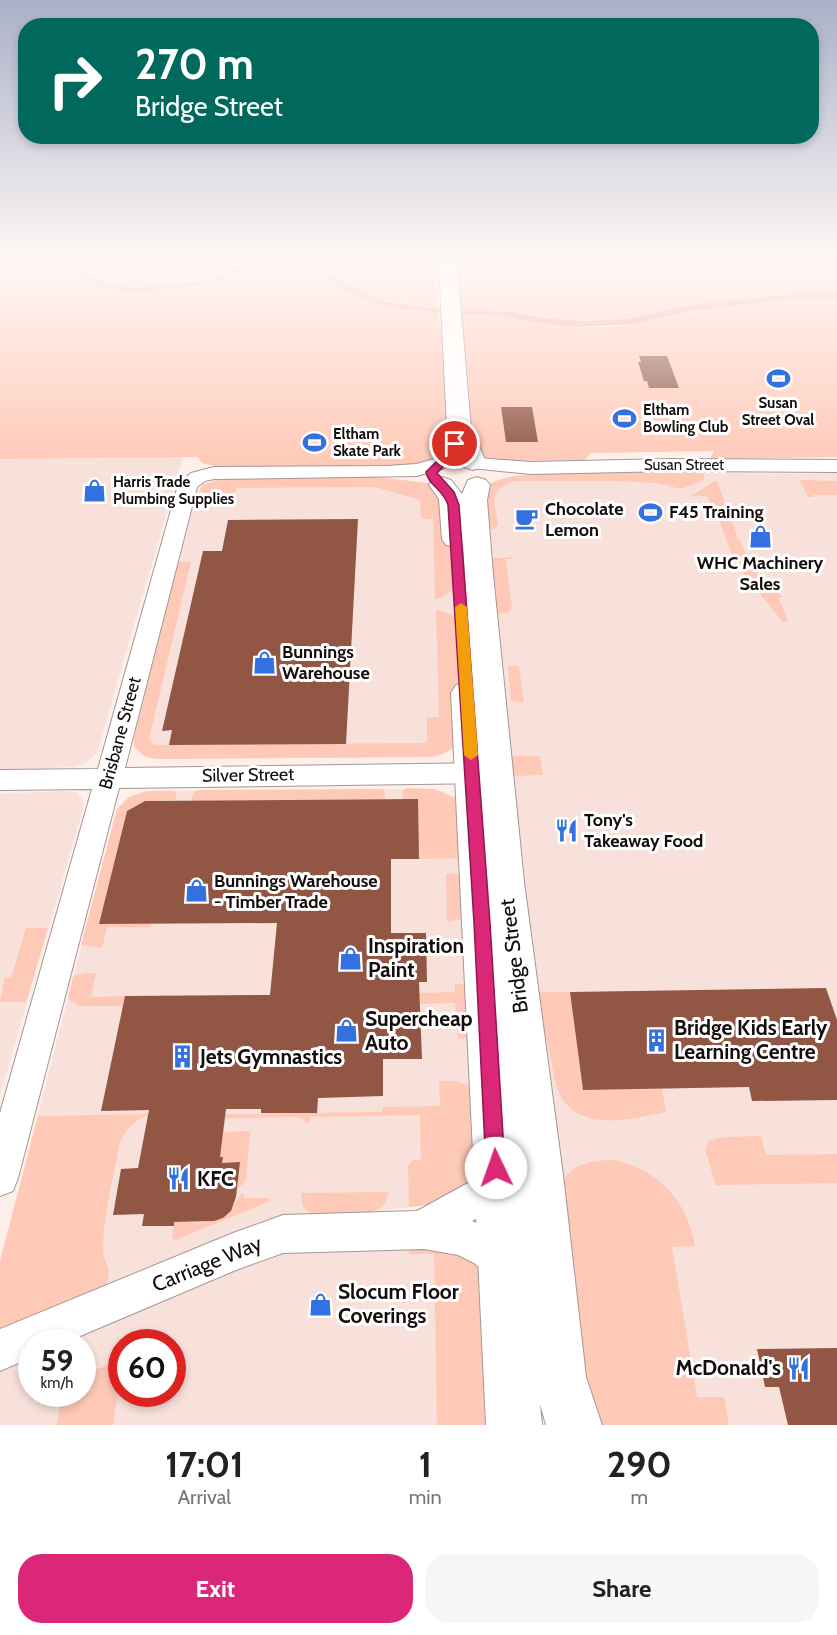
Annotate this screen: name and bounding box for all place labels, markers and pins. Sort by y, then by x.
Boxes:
sports icon: Susan Street Oval [765,366,791,392]
place label: Susan Street Oval [742,394,814,429]
place label: Eltham Bowling Club [643,401,729,436]
sports icon: Eltham Bowling Club [612,406,638,432]
pin [429,418,480,469]
place label: Eltham Skate Park [333,425,402,460]
sports icon: Eltham Skate Park [302,430,328,456]
place label: Harris Trade Plumbing Supplies [113,473,234,508]
shop icon: Harris Trade Plumbing Supplies [82,478,108,504]
place label: Chocolate Lemon [545,498,624,541]
sports icon: F45 Training [638,499,664,525]
place label: F45 Training [669,501,764,523]
cafe icon: Chocolate Lemon [514,506,540,532]
shop icon: WHC Machinery Sales [747,524,773,550]
place label: WHC Machinery Sales [697,552,824,595]
place label: Bunnings Warehouse [282,641,370,684]
shop icon: Bunnings Warehouse [251,649,277,675]
place label: Tony's Takeaway Food [584,809,703,852]
restaurant icon: Tony's Takeaway Food [553,817,579,843]
place label: Bunnings Warehouse - Timber Trade [214,870,378,913]
shop icon: Bunnings Warehouse - Timber Trade [183,878,209,904]
place label: Inspiration Paint [368,933,464,982]
shop icon: Inspiration Paint [337,945,363,971]
place label: Supercheap Auto [365,1006,473,1055]
place label: Bridge Kids Early Learning Centre [674,1015,828,1064]
shop icon: Supercheap Auto [334,1018,360,1044]
building icon: Bridge Kids Early Learning Centre [643,1027,669,1053]
building icon: Jets Gymnastics [169,1044,195,1070]
place label: Jets Gymnastics [199,1044,342,1069]
restaurant icon: KFC [166,1166,192,1192]
place label: KFC [197,1166,234,1191]
place label: Slocum Floor Coverings [338,1279,459,1328]
shop icon: Slocum Floor Coverings [307,1291,333,1317]
place label: McDonald's [675,1355,781,1380]
restaurant icon: McDonald's [786,1355,812,1381]

